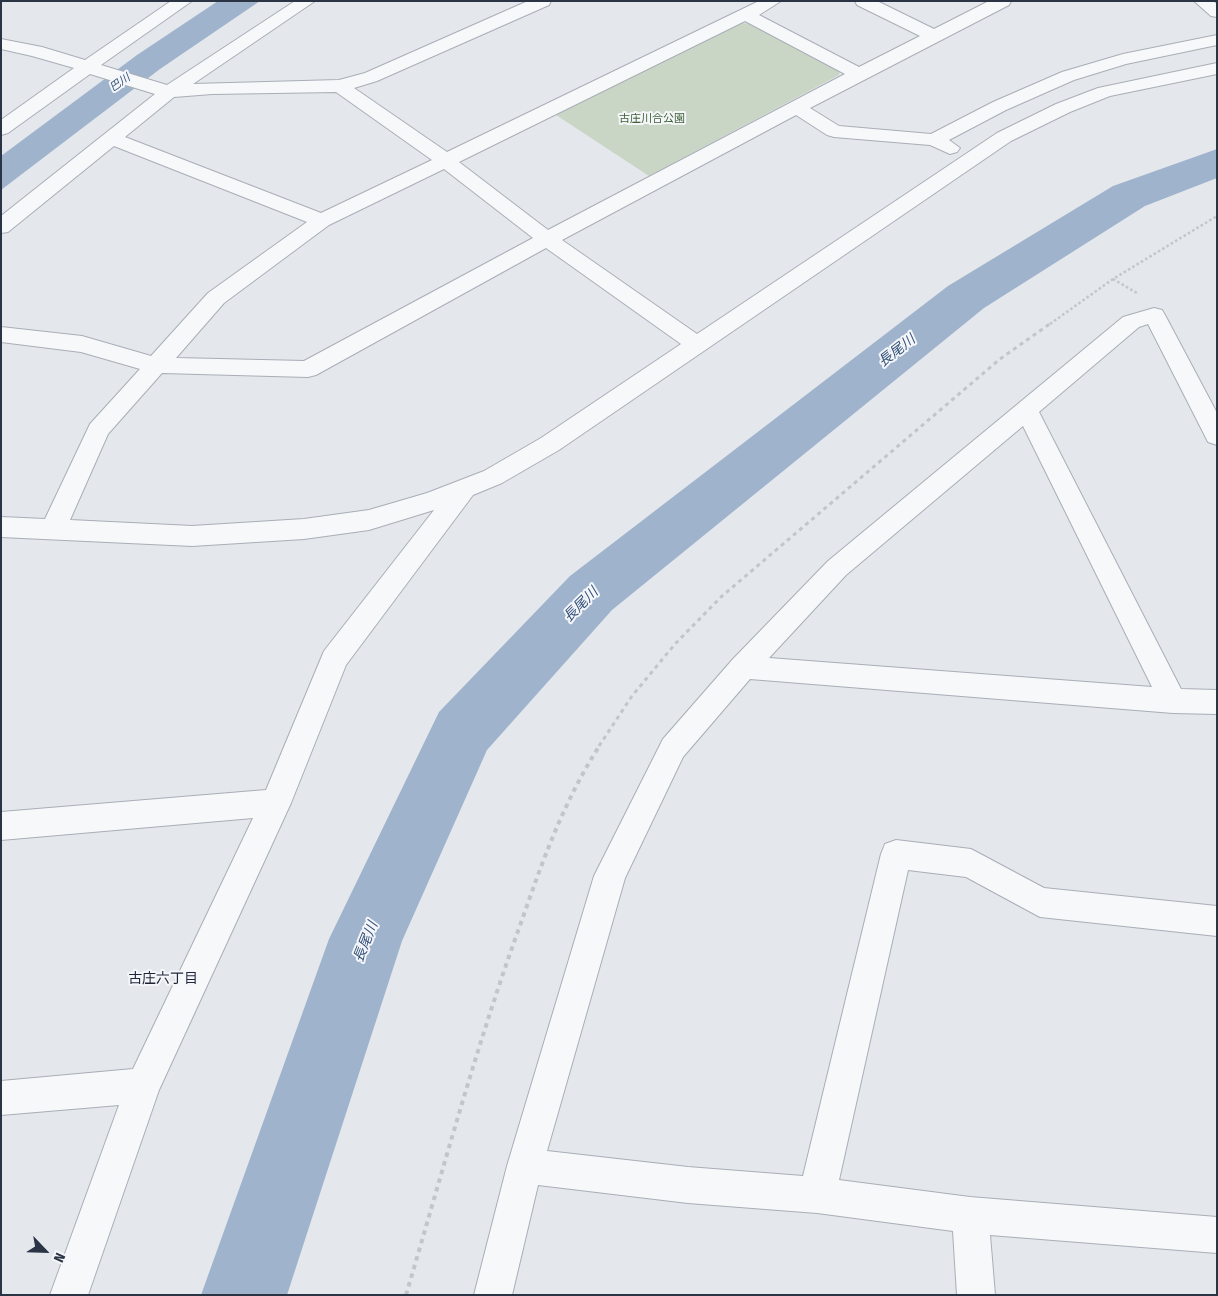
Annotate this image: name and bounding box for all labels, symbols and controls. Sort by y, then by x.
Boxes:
water label: 巴川 [107,71,133,95]
park label: 古庄川合公園 [619,112,685,126]
water label: 長尾川 [875,331,919,371]
water label: 長尾川 [560,584,602,626]
water label: 長尾川 [350,919,382,965]
district label: 古庄六丁目 [128,971,198,987]
north arrow [20,1226,70,1276]
text: N [50,1250,69,1265]

